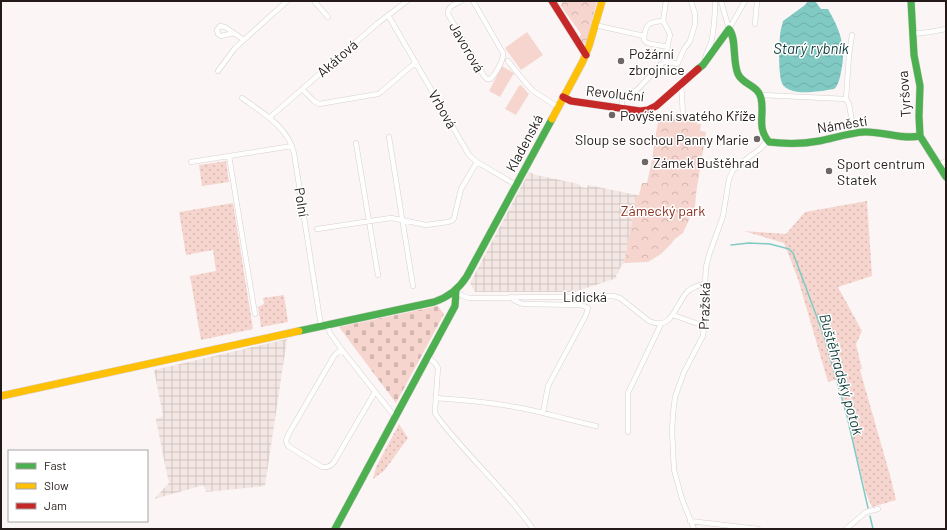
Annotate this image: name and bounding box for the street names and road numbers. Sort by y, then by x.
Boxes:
street label: Javorová [446,19,488,75]
street label: Akátová [313,36,361,80]
street label: Tyršova [894,70,914,118]
street label: Revoluční [585,81,645,105]
street label: Vrbová [425,87,461,131]
street label: Kladenská [502,111,546,175]
street label: Náměstí [816,112,868,136]
street label: Polní [291,186,313,218]
street label: Pražská [695,282,713,330]
street label: Lidická [563,288,607,305]

